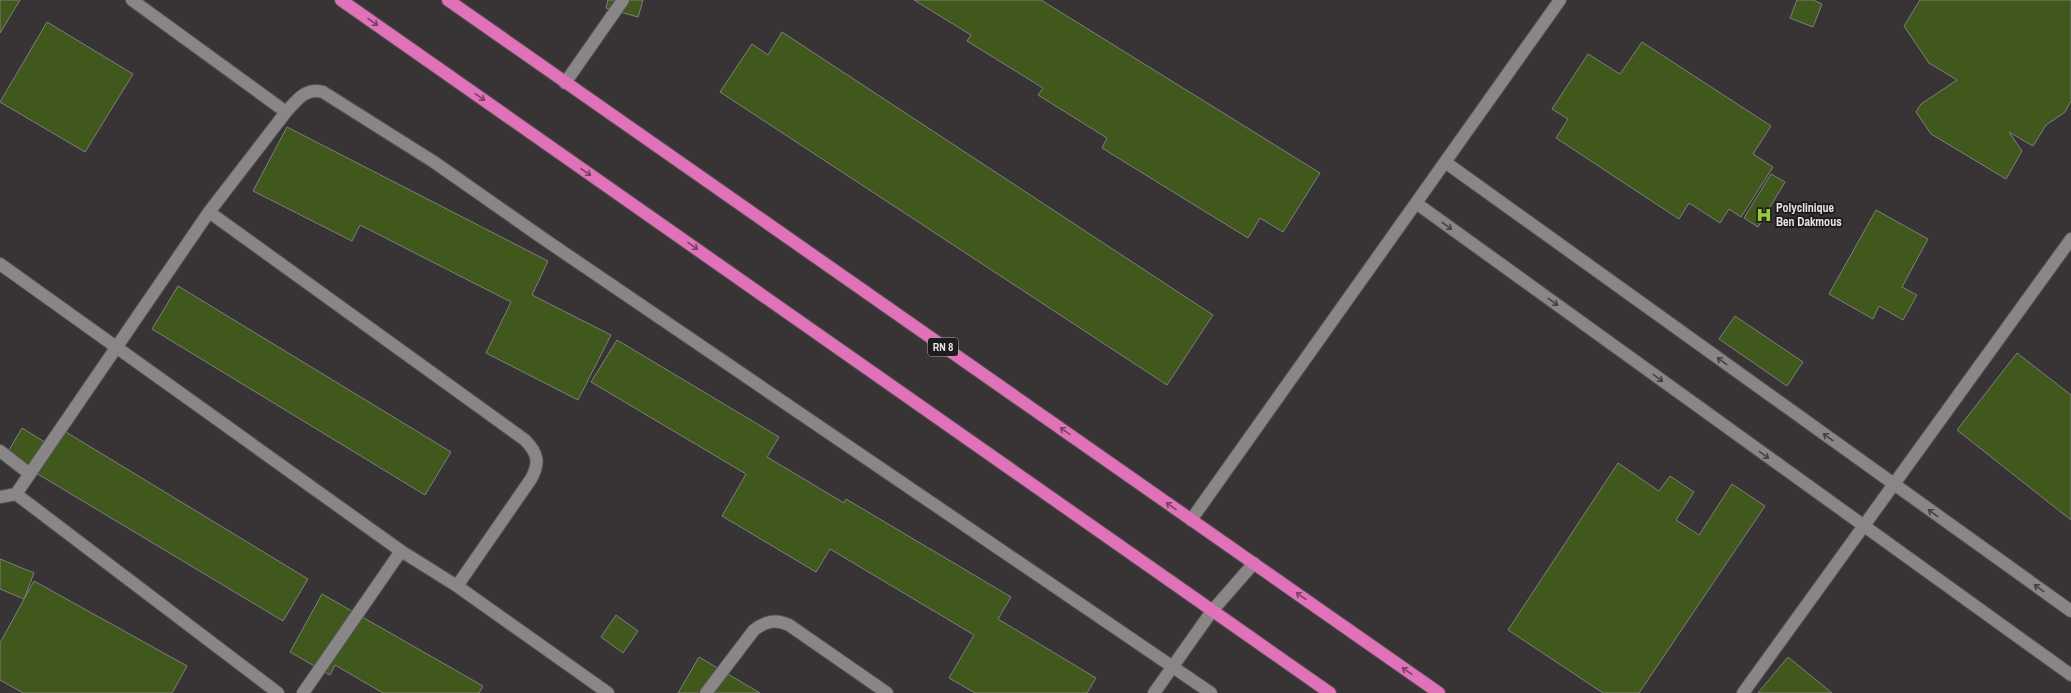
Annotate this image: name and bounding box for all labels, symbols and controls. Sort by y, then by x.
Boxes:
one-way arrow [367,18,378,26]
one-way arrow [474,93,485,101]
one-way arrow [580,168,591,176]
place label: Polyclinique Ben Dakmous [1776,200,1842,230]
hospital icon: Polyclinique Ben Dakmous [1755,206,1773,224]
one-way arrow [1442,222,1453,230]
one-way arrow [687,242,698,250]
one-way arrow [1547,298,1558,306]
road number: RN 8 [928,338,958,356]
one-way arrow [1717,357,1728,365]
one-way arrow [1653,374,1664,383]
one-way arrow [1059,427,1070,435]
one-way arrow [1823,433,1834,441]
one-way arrow [1758,450,1769,459]
one-way arrow [1166,502,1177,510]
one-way arrow [1928,509,1939,517]
one-way arrow [2034,584,2045,592]
one-way arrow [1296,592,1307,600]
one-way arrow [1402,667,1413,675]

